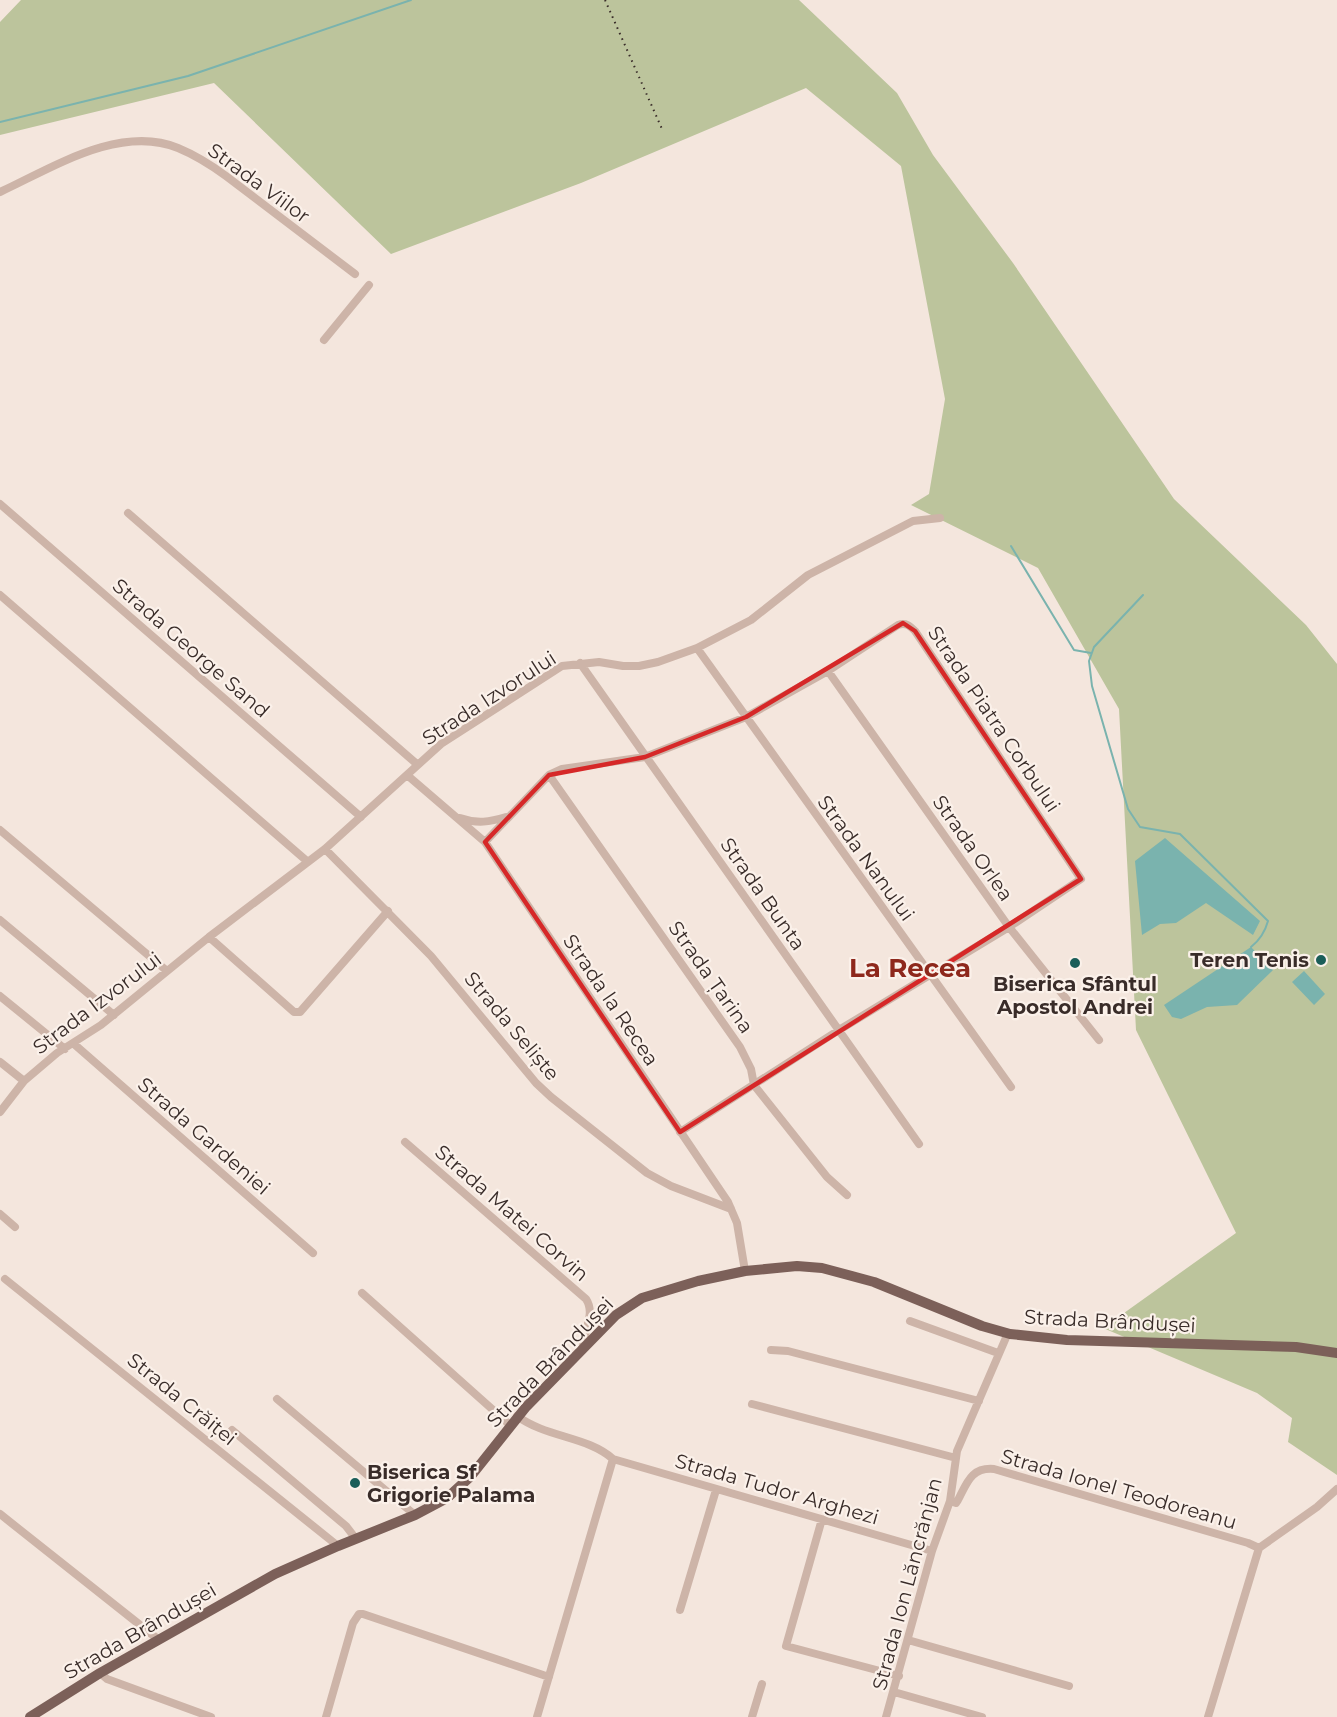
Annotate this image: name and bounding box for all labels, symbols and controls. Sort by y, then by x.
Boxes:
street label: Strada Viilor [203,138,315,228]
street label: Strada George Sand [108,573,274,723]
street label: Strada Piatra Corbului [923,621,1065,817]
street label: Strada Izvorului [418,646,560,750]
street label: Strada Orlea [928,790,1018,906]
street label: Strada Nanului [812,791,920,925]
street label: Strada Bunta [715,833,811,955]
street label: Strada Țarina [663,916,758,1038]
street label: Strada la Recea [558,930,664,1070]
street label: Strada Izvorului [28,947,166,1059]
place label: Teren Tenis [1190,948,1309,972]
district label: La Recea [849,952,971,984]
marker: Teren Tenis [1314,953,1328,967]
marker: Biserica Sfântul Apostol Andrei [1068,956,1082,970]
street label: Strada Seliște [459,967,565,1086]
place label: Biserica Sfântul Apostol Andrei [993,972,1157,1019]
street label: Strada Gardeniei [133,1072,275,1200]
street label: Strada Matei Corvin [430,1140,594,1286]
street label: Strada Brândușei [482,1292,619,1433]
street label: Strada Brândușei [1024,1305,1196,1338]
street label: Strada Crăiței [122,1348,241,1451]
street label: Strada Ionel Teodoreanu [998,1444,1240,1534]
street label: Strada Tudor Arghezi [672,1448,882,1530]
place label: Biserica Sf Grigorie Palama [367,1460,535,1507]
street label: Strada Ion Lăncrănjan [867,1475,947,1693]
marker: Biserica Sf Grigorie Palama [348,1476,362,1490]
street label: Strada Brândușei [60,1578,221,1685]

